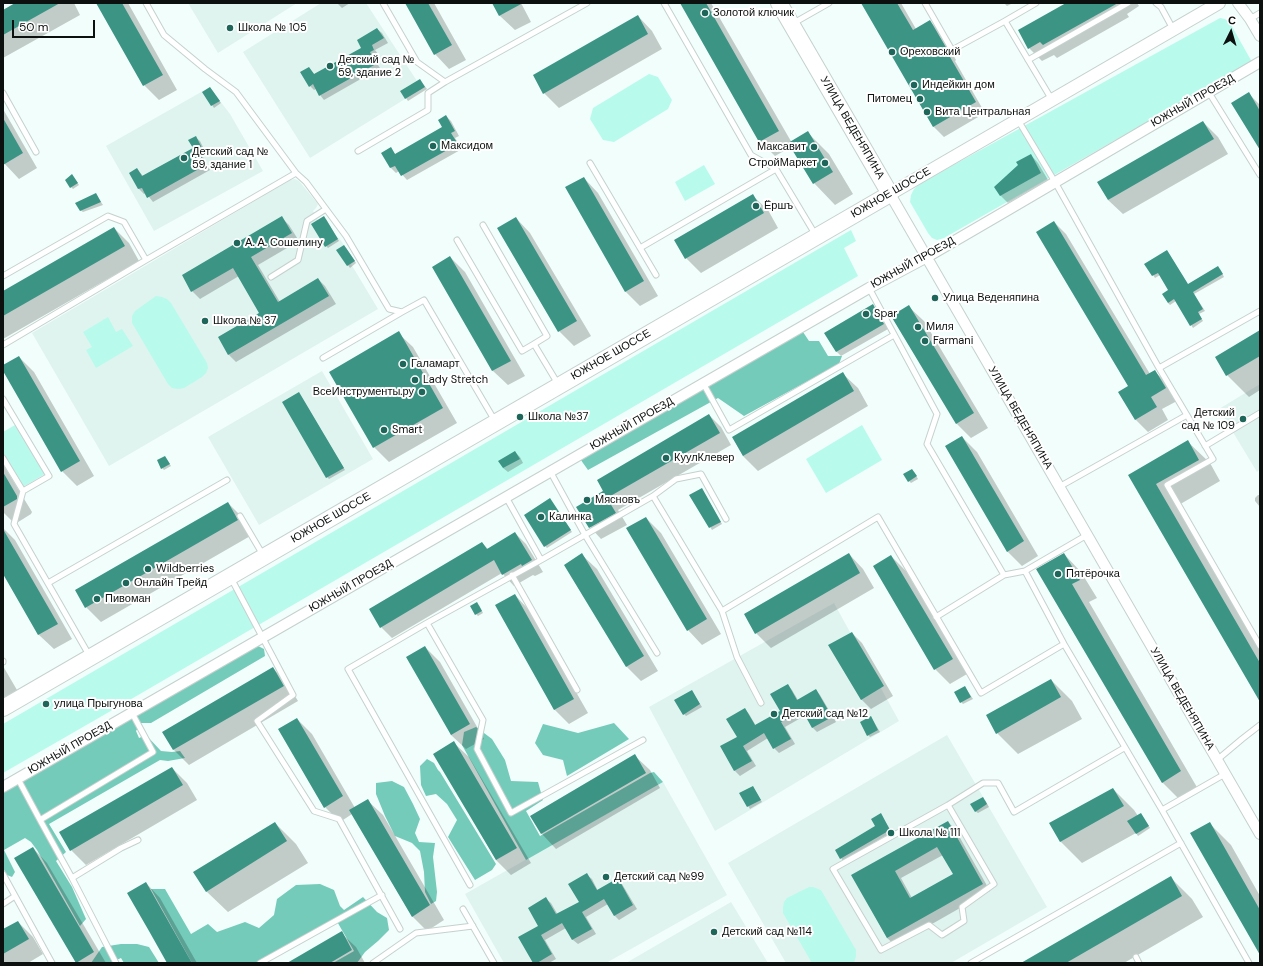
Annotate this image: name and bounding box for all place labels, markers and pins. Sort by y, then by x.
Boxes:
place label: Золотой ключик [713,6,794,20]
marker: Золотой ключик [700,8,710,18]
place label: Школа № 105 [238,21,307,35]
marker: Школа № 105 [225,23,235,33]
place label: Ореховский [900,45,960,59]
marker: Ореховский [887,47,897,57]
place label: Детский сад № 59, здание 2 [338,53,414,79]
marker: Детский сад № 59, здание 2 [325,61,335,71]
place label: Индейкин дом [922,78,995,92]
marker: Индейкин дом [909,80,919,90]
place label: Питомец [867,92,912,106]
marker: Питомец [915,94,925,104]
place label: Вита Центральная [935,105,1030,119]
marker: Вита Центральная [922,107,932,117]
place label: Максидом [441,139,493,153]
place label: Максавит [757,140,806,154]
marker: Максидом [428,141,438,151]
marker: Максавит [809,142,819,152]
place label: Детский сад № 59, здание 1 [192,145,268,171]
marker: Детский сад № 59, здание 1 [179,153,189,163]
place label: СтройМаркет [748,156,817,170]
marker: СтройМаркет [820,158,830,168]
place label: Ёршъ [764,199,793,213]
marker: Ёршъ [751,201,761,211]
place label: А. А. Сошелину [245,236,323,250]
marker: А. А. Сошелину [232,238,242,248]
place label: Улица Веденяпина [943,291,1039,305]
marker: Улица Веденяпина [930,293,940,303]
place label: Spar [874,307,897,321]
marker: Spar [861,309,871,319]
place label: Школа № 37 [213,314,276,328]
marker: Школа № 37 [200,316,210,326]
place label: Миля [926,320,954,334]
marker: Миля [913,322,923,332]
place label: Farmani [933,334,973,348]
marker: Farmani [920,336,930,346]
place label: Галамарт [411,357,460,371]
marker: Галамарт [398,359,408,369]
place label: Lady Stretch [423,373,488,387]
marker: Lady Stretch [410,375,420,385]
place label: ВсеИнструменты.ру [313,385,414,399]
marker: ВсеИнструменты.ру [417,387,427,397]
place label: Детский сад № 109 [1181,406,1235,432]
place label: Школа №37 [528,410,588,424]
marker: Школа №37 [515,412,525,422]
marker: Детский сад № 109 [1238,414,1248,424]
place label: Smart [392,423,423,437]
marker: Smart [379,425,389,435]
place label: КуулКлевер [674,451,734,465]
marker: КуулКлевер [661,453,671,463]
place label: Мясновъ [595,493,640,507]
marker: Мясновъ [582,495,592,505]
place label: Калинка [549,510,591,524]
marker: Калинка [536,512,546,522]
place label: Wildberries [156,562,214,576]
marker: Wildberries [143,564,153,574]
place label: Пятёрочка [1066,567,1120,581]
marker: Пятёрочка [1053,569,1063,579]
place label: Онлайн Трейд [134,576,207,590]
marker: Онлайн Трейд [121,578,131,588]
place label: Пивоман [105,592,151,606]
marker: Пивоман [92,594,102,604]
place label: улица Прыгунова [54,697,143,711]
marker: улица Прыгунова [41,699,51,709]
place label: Детский сад №12 [782,707,868,721]
marker: Детский сад №12 [769,709,779,719]
place label: Школа № 111 [899,826,960,840]
marker: Школа № 111 [886,828,896,838]
place label: Детский сад №99 [614,870,704,884]
marker: Детский сад №99 [601,872,611,882]
place label: Детский сад №114 [722,925,812,939]
marker: Детский сад №114 [709,927,719,937]

